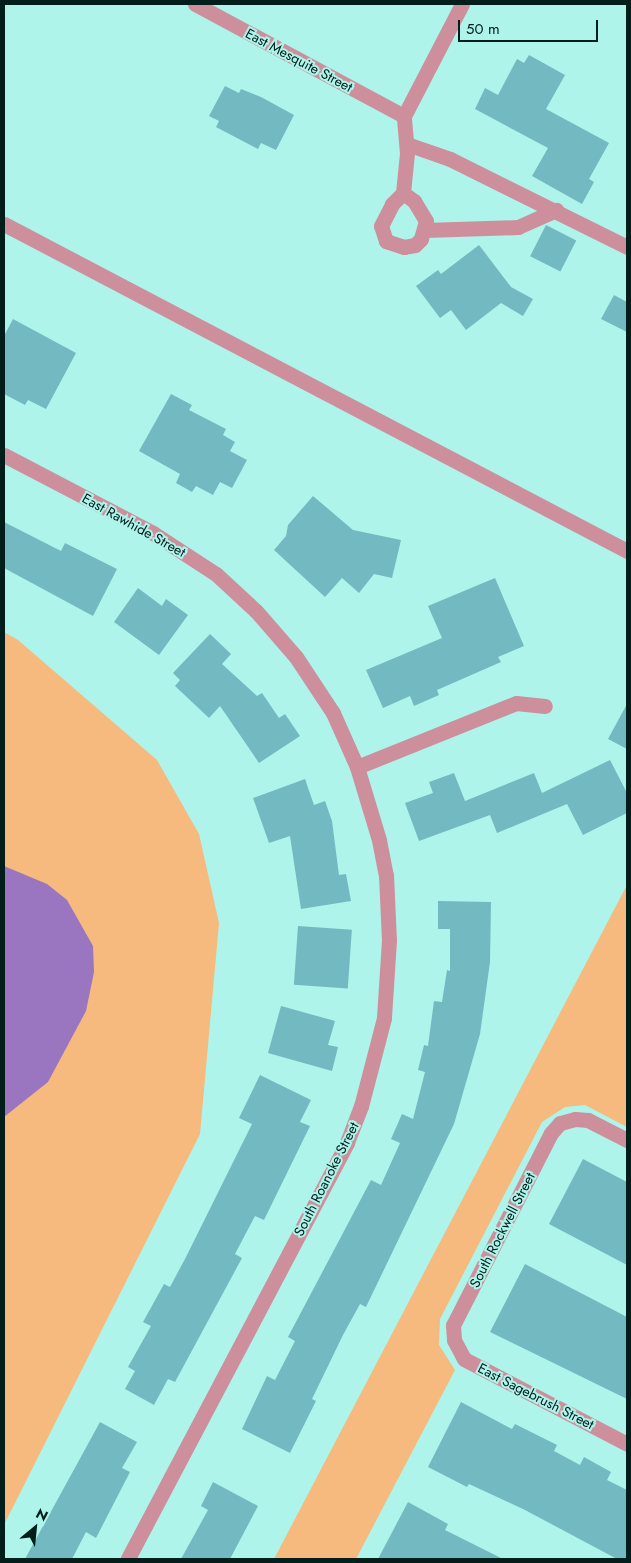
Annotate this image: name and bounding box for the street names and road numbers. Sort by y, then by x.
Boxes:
street label: East Mesquite Street [243,25,355,95]
street label: East Rawhide Street [79,490,189,560]
street label: South Roanoke Street [290,1119,362,1239]
street label: South Rockwell Street [466,1170,538,1290]
street label: East Sagebrush Street [475,1359,597,1433]

